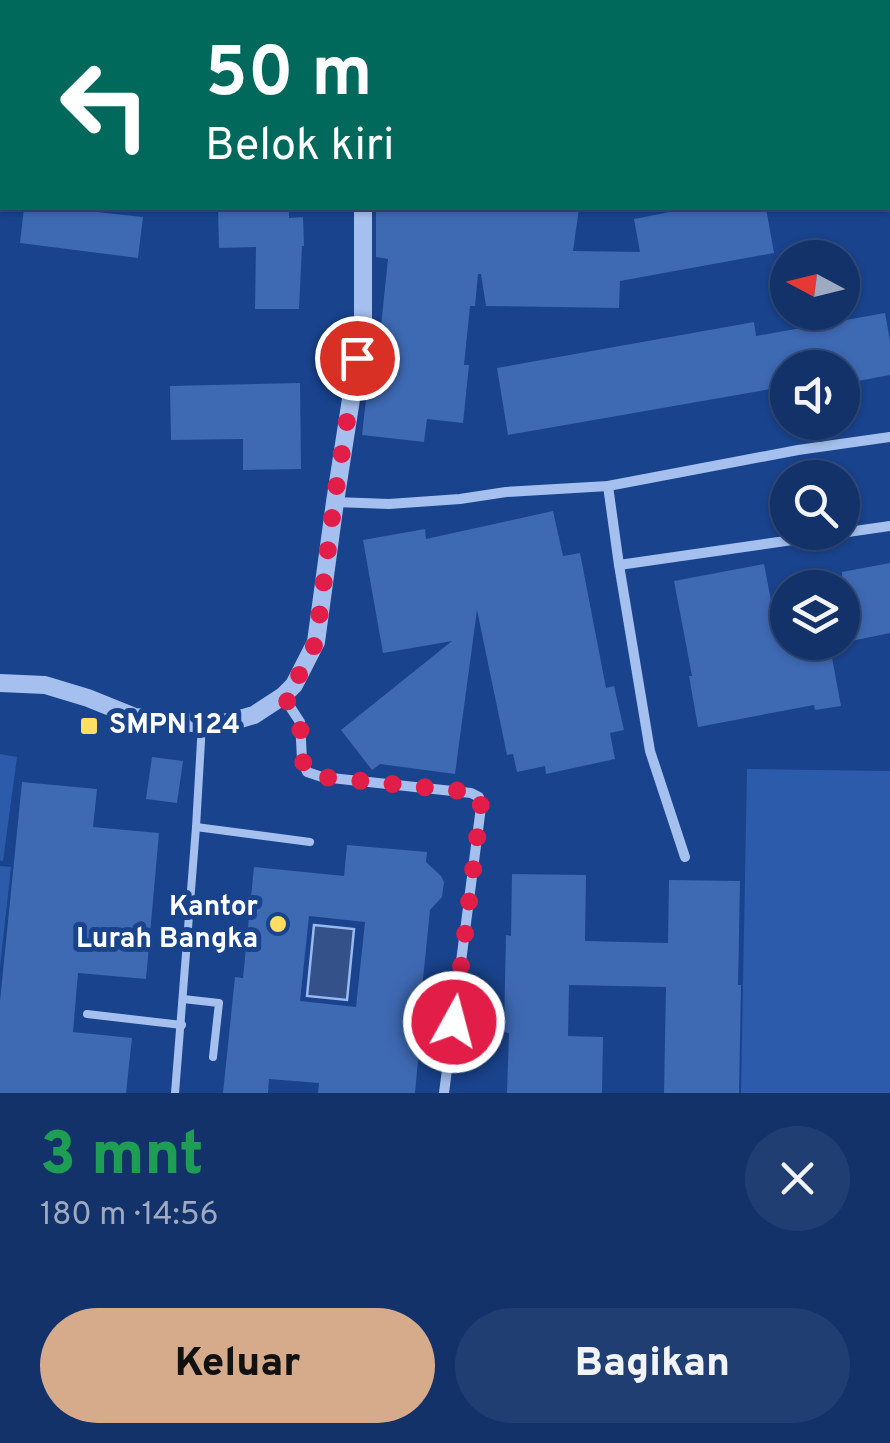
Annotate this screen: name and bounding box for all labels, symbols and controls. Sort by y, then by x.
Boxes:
text: 50 m [205,32,372,121]
icon: left [40,40,170,170]
text: Belok kiri [205,119,395,176]
north arrow [770,240,860,330]
map controls [770,240,860,660]
pin [315,316,400,401]
icon: arrive [330,331,385,386]
button: sound [770,350,860,440]
button: search [770,460,860,550]
button: layers [770,570,860,660]
place label: SMPN 124 [109,708,240,744]
marker: SMPN 124 [78,715,100,737]
place label: Kantor Lurah Bangka [76,890,258,958]
marker: Kantor Lurah Bangka [267,913,289,935]
position arrow [402,970,506,1074]
text: 3 mnt [40,1120,204,1196]
button: close [745,1126,850,1231]
text: 180 m · 14:56 [40,1196,219,1236]
button: Keluar [40,1308,435,1423]
button: Bagikan [455,1308,850,1423]

